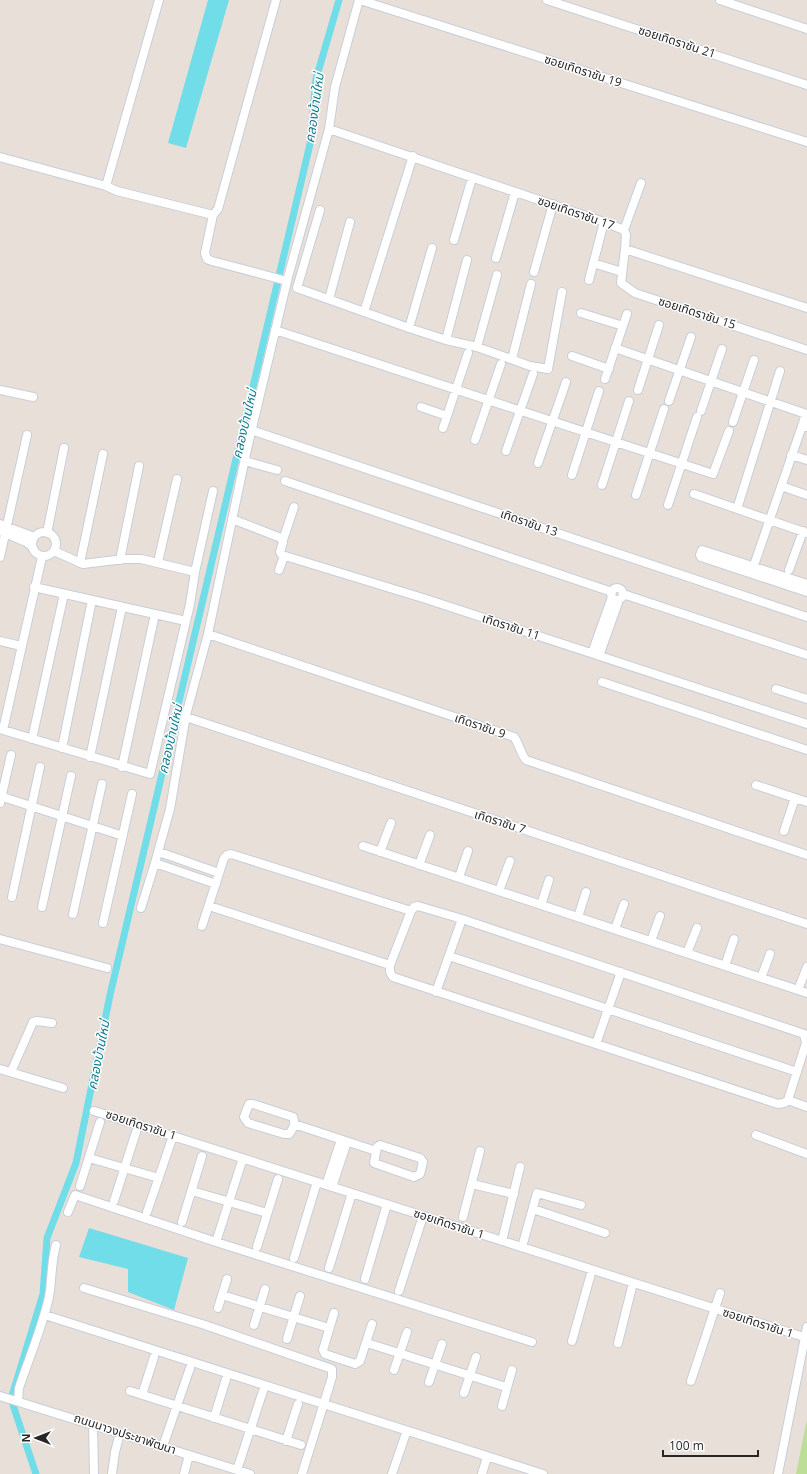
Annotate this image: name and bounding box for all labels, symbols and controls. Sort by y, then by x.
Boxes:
street label: ซอยเทิดราชัน 21 [636,21,718,62]
street label: ซอยเทิดราชัน 19 [542,50,624,91]
water label: คลองบ้านใหม่ [300,70,328,144]
street label: ซอยเทิดราชัน 17 [535,191,617,234]
street label: ซอยเทิดราชัน 15 [656,292,738,333]
water label: คลองบ้านใหม่ [227,386,261,460]
street label: เทิดราชัน 13 [498,505,560,540]
street label: เทิดราชัน 11 [480,609,542,644]
water label: คลองบ้านใหม่ [153,701,187,775]
street label: เทิดราชัน 9 [452,709,508,742]
street label: เทิดราชัน 7 [472,805,528,838]
water label: คลองบ้านใหม่ [82,1017,114,1091]
street label: ซอยเทิดราชัน 1 [104,1105,179,1144]
street label: ซอยเทิดราชัน 1 [412,1204,487,1243]
street label: ซอยเทิดราชัน 1 [721,1303,796,1342]
street label: ถนนนาวงประชาพัฒนา [72,1409,178,1458]
north arrow [16,1418,56,1458]
scale bar [663,1432,758,1458]
text: N [18,1434,33,1442]
text: 100 m [669,1437,704,1454]

